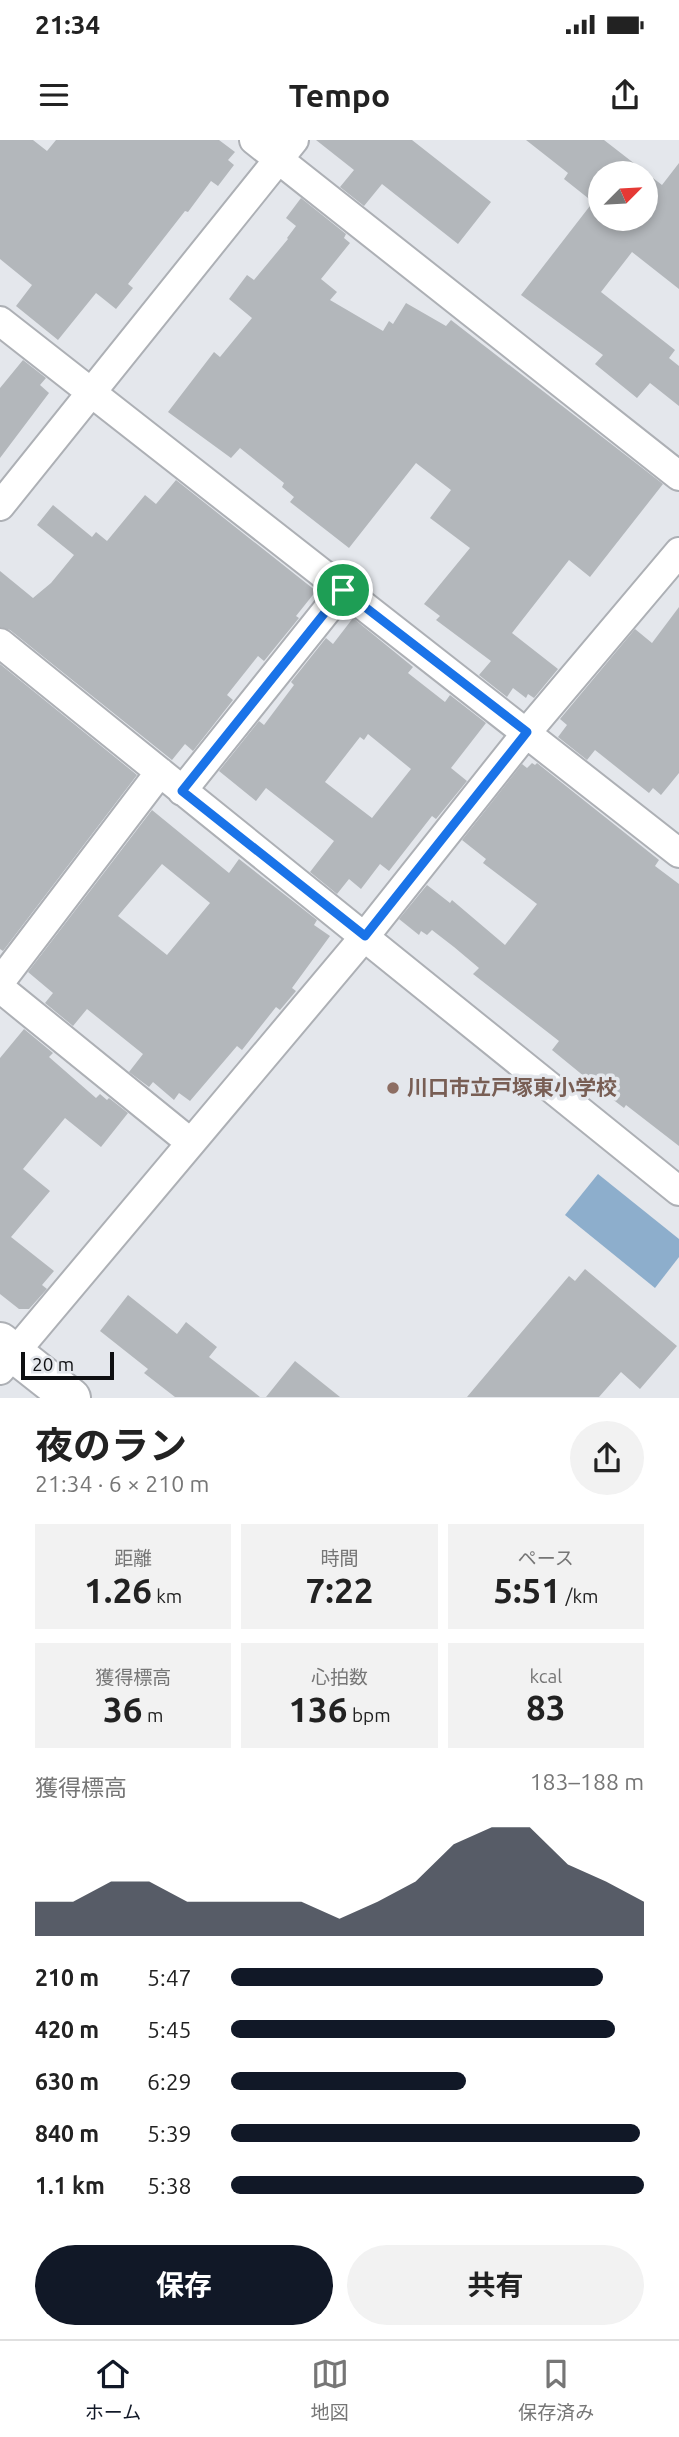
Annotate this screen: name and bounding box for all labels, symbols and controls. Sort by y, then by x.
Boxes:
text: 21:34 [35,10,100,39]
icon: menu [35,76,73,114]
icon: share [606,76,644,114]
text: Tempo [289,77,390,113]
north arrow [588,161,658,231]
map controls [588,161,658,231]
pin [313,560,373,620]
icon: arrive [324,571,362,609]
place label: 川口市立戸塚東小学校 [407,1075,617,1099]
marker: 川口市立戸塚東小学校 [385,1080,401,1096]
scale bar [21,1349,114,1380]
text: 20 m [32,1353,74,1375]
button: share [570,1421,644,1495]
text: 夜のラン [35,1424,187,1466]
text: 21:34 · 6 × 210 m [35,1471,209,1496]
text: 距離 [114,1547,152,1569]
text: 時間 [320,1547,359,1569]
text: ペース [518,1547,574,1569]
text: 1.26 [84,1570,152,1610]
text: 7:22 [306,1570,373,1610]
text: 5:51 [493,1570,561,1610]
text: km [152,1585,182,1607]
text: /km [561,1585,598,1607]
text: kcal [529,1665,562,1687]
text: 獲得標高 [95,1666,171,1688]
text: 心拍数 [311,1666,368,1688]
text: 83 [526,1687,566,1727]
text: 36 [103,1689,143,1729]
text: 136 [288,1689,348,1729]
text: m [143,1704,163,1726]
text: bpm [348,1704,391,1726]
text: 183–188 m [530,1769,644,1794]
text: 獲得標高 [35,1775,127,1800]
text: 210 m [35,1965,99,1990]
text: 5:47 [147,1965,192,1990]
text: 420 m [35,2017,99,2042]
text: 5:45 [147,2017,192,2042]
text: 630 m [35,2069,99,2094]
text: 6:29 [147,2069,192,2094]
text: 840 m [35,2121,99,2146]
text: 5:39 [147,2121,192,2146]
text: 1.1 km [35,2173,105,2198]
text: 5:38 [147,2173,192,2198]
button: 保存 [35,2245,333,2325]
button: 共有 [347,2245,644,2325]
tab: ホーム [85,2355,141,2424]
tab: 地図 [311,2355,349,2424]
tab: 保存済み [518,2355,594,2424]

